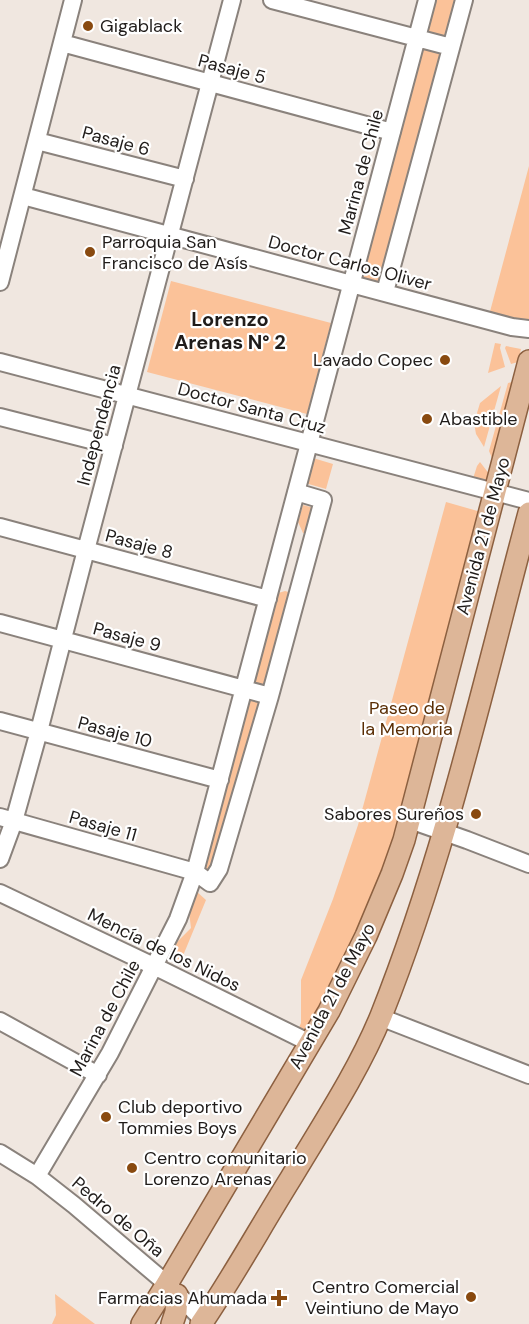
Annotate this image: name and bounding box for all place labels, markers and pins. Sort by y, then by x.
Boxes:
place label: Gigablack [100,14,182,38]
marker: Gigablack [81,19,95,33]
place label: Parroquia San Francisco de Asís [102,230,248,275]
marker: Parroquia San Francisco de Asís [83,245,97,259]
place label: Lavado Copec [313,348,433,372]
marker: Lavado Copec [438,353,452,367]
place label: Abastible [439,407,518,431]
marker: Abastible [420,412,434,426]
place label: Sabores Sureños [324,802,464,826]
marker: Sabores Sureños [469,807,483,821]
place label: Club deportivo Tommies Boys [118,1095,243,1140]
marker: Club deportivo Tommies Boys [99,1110,113,1124]
place label: Centro comunitario Lorenzo Arenas [144,1146,307,1191]
marker: Centro comunitario Lorenzo Arenas [125,1161,139,1175]
place label: Centro Comercial Veintiuno de Mayo [305,1275,459,1320]
place label: Farmacias Ahumada [98,1286,267,1310]
marker: Centro Comercial Veintiuno de Mayo [464,1290,478,1304]
marker: Farmacias Ahumada [272,1291,286,1305]

